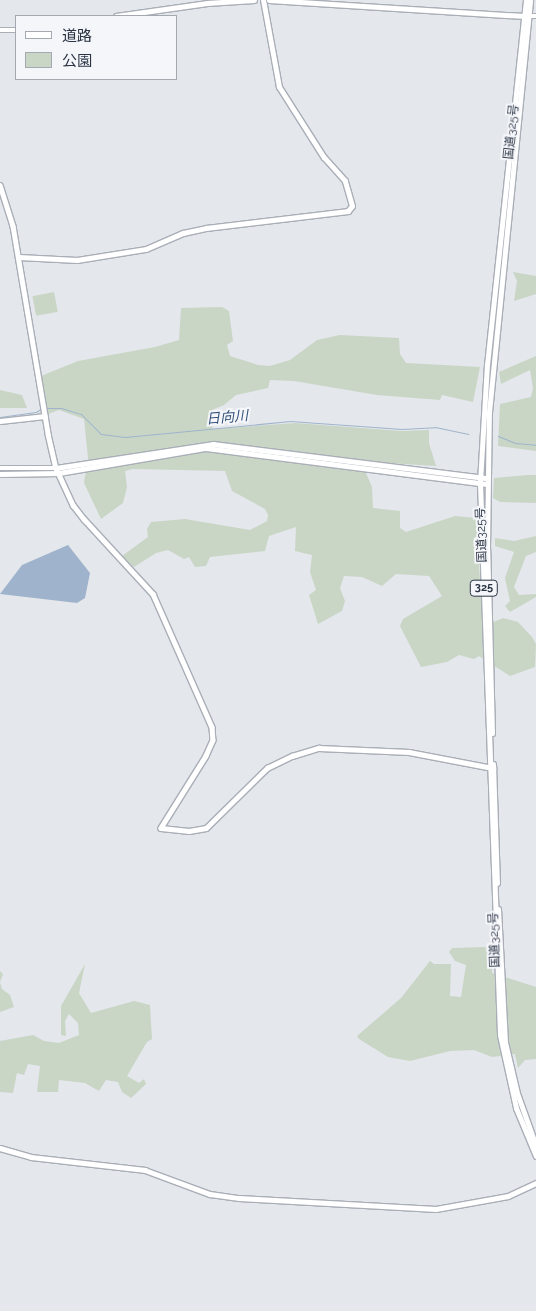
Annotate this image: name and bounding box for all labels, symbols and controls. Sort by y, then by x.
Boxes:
legend [15,15,178,80]
text: 道路 [62,27,92,45]
text: 公園 [62,52,92,70]
street label: 国道325号 [502,104,522,160]
water label: 日向川 [205,407,249,427]
street label: 国道325号 [474,507,490,563]
road number: 325 [469,580,499,596]
street label: 国道325号 [487,912,503,968]

